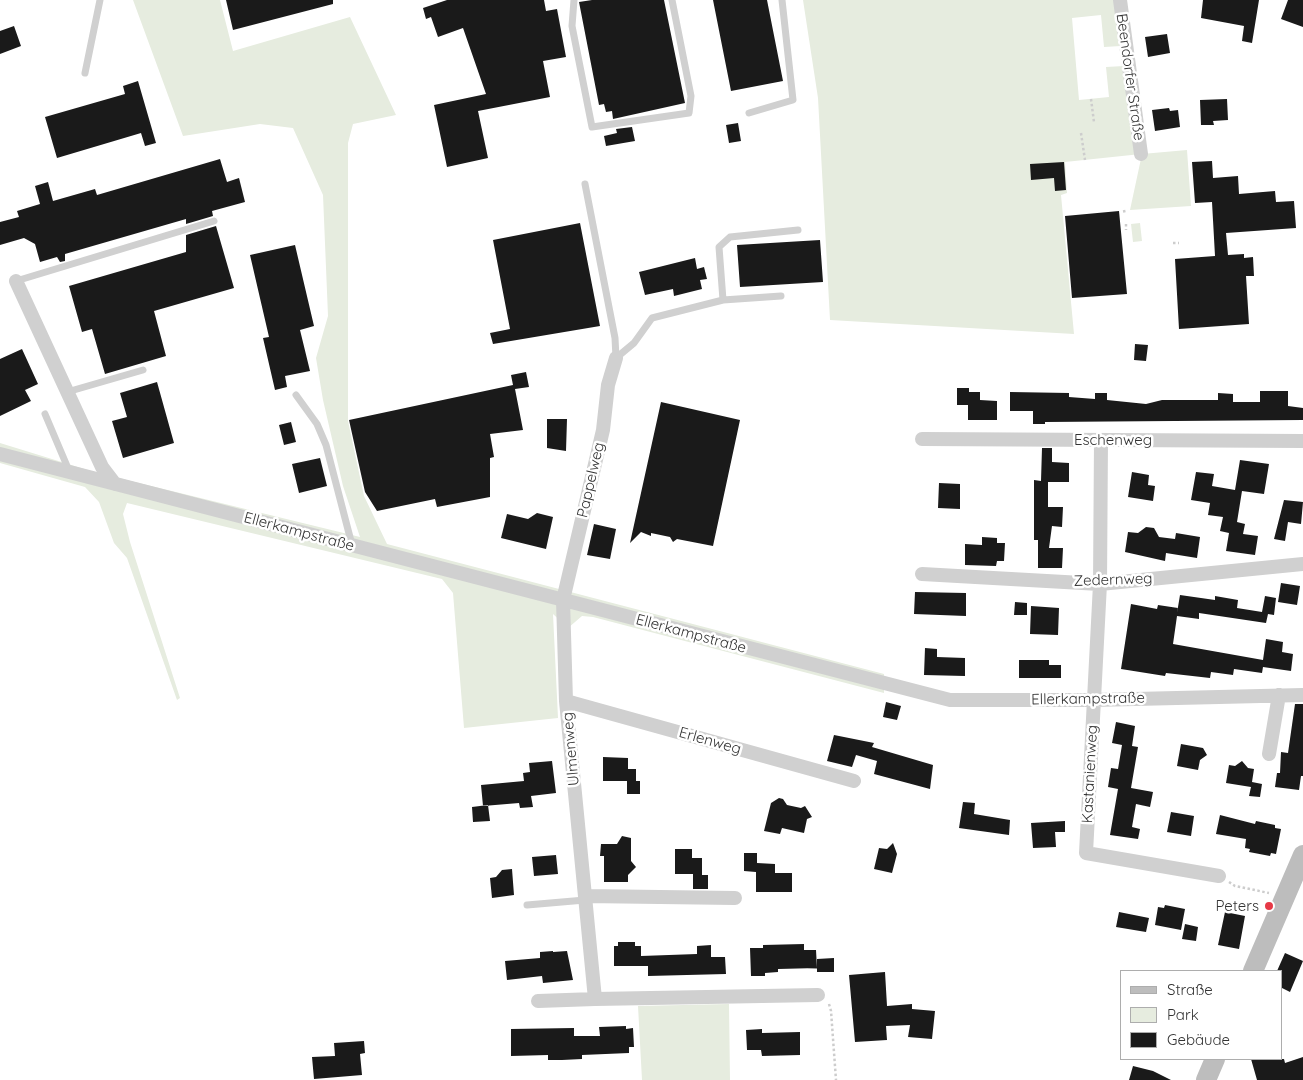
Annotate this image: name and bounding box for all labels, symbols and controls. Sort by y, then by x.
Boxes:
street label: Beendorfer Straße [1112,12,1148,142]
street label: Eschenweg [1074,431,1152,449]
street label: Pappelweg [574,441,608,519]
street label: Ellerkampstraße [242,509,356,555]
street label: Zedernweg [1073,570,1153,590]
street label: Ellerkampstraße [634,611,748,657]
street label: Ellerkampstraße [1031,689,1145,709]
street label: Ulmenweg [559,711,583,787]
street label: Erlenweg [677,724,743,758]
street label: Kastanienweg [1078,724,1102,824]
place label: Peters [1215,897,1259,915]
marker: Peters [1263,900,1275,912]
legend [1120,970,1283,1060]
text: Straße [1167,980,1213,999]
text: Park [1167,1005,1199,1024]
text: Gebäude [1167,1030,1230,1049]

